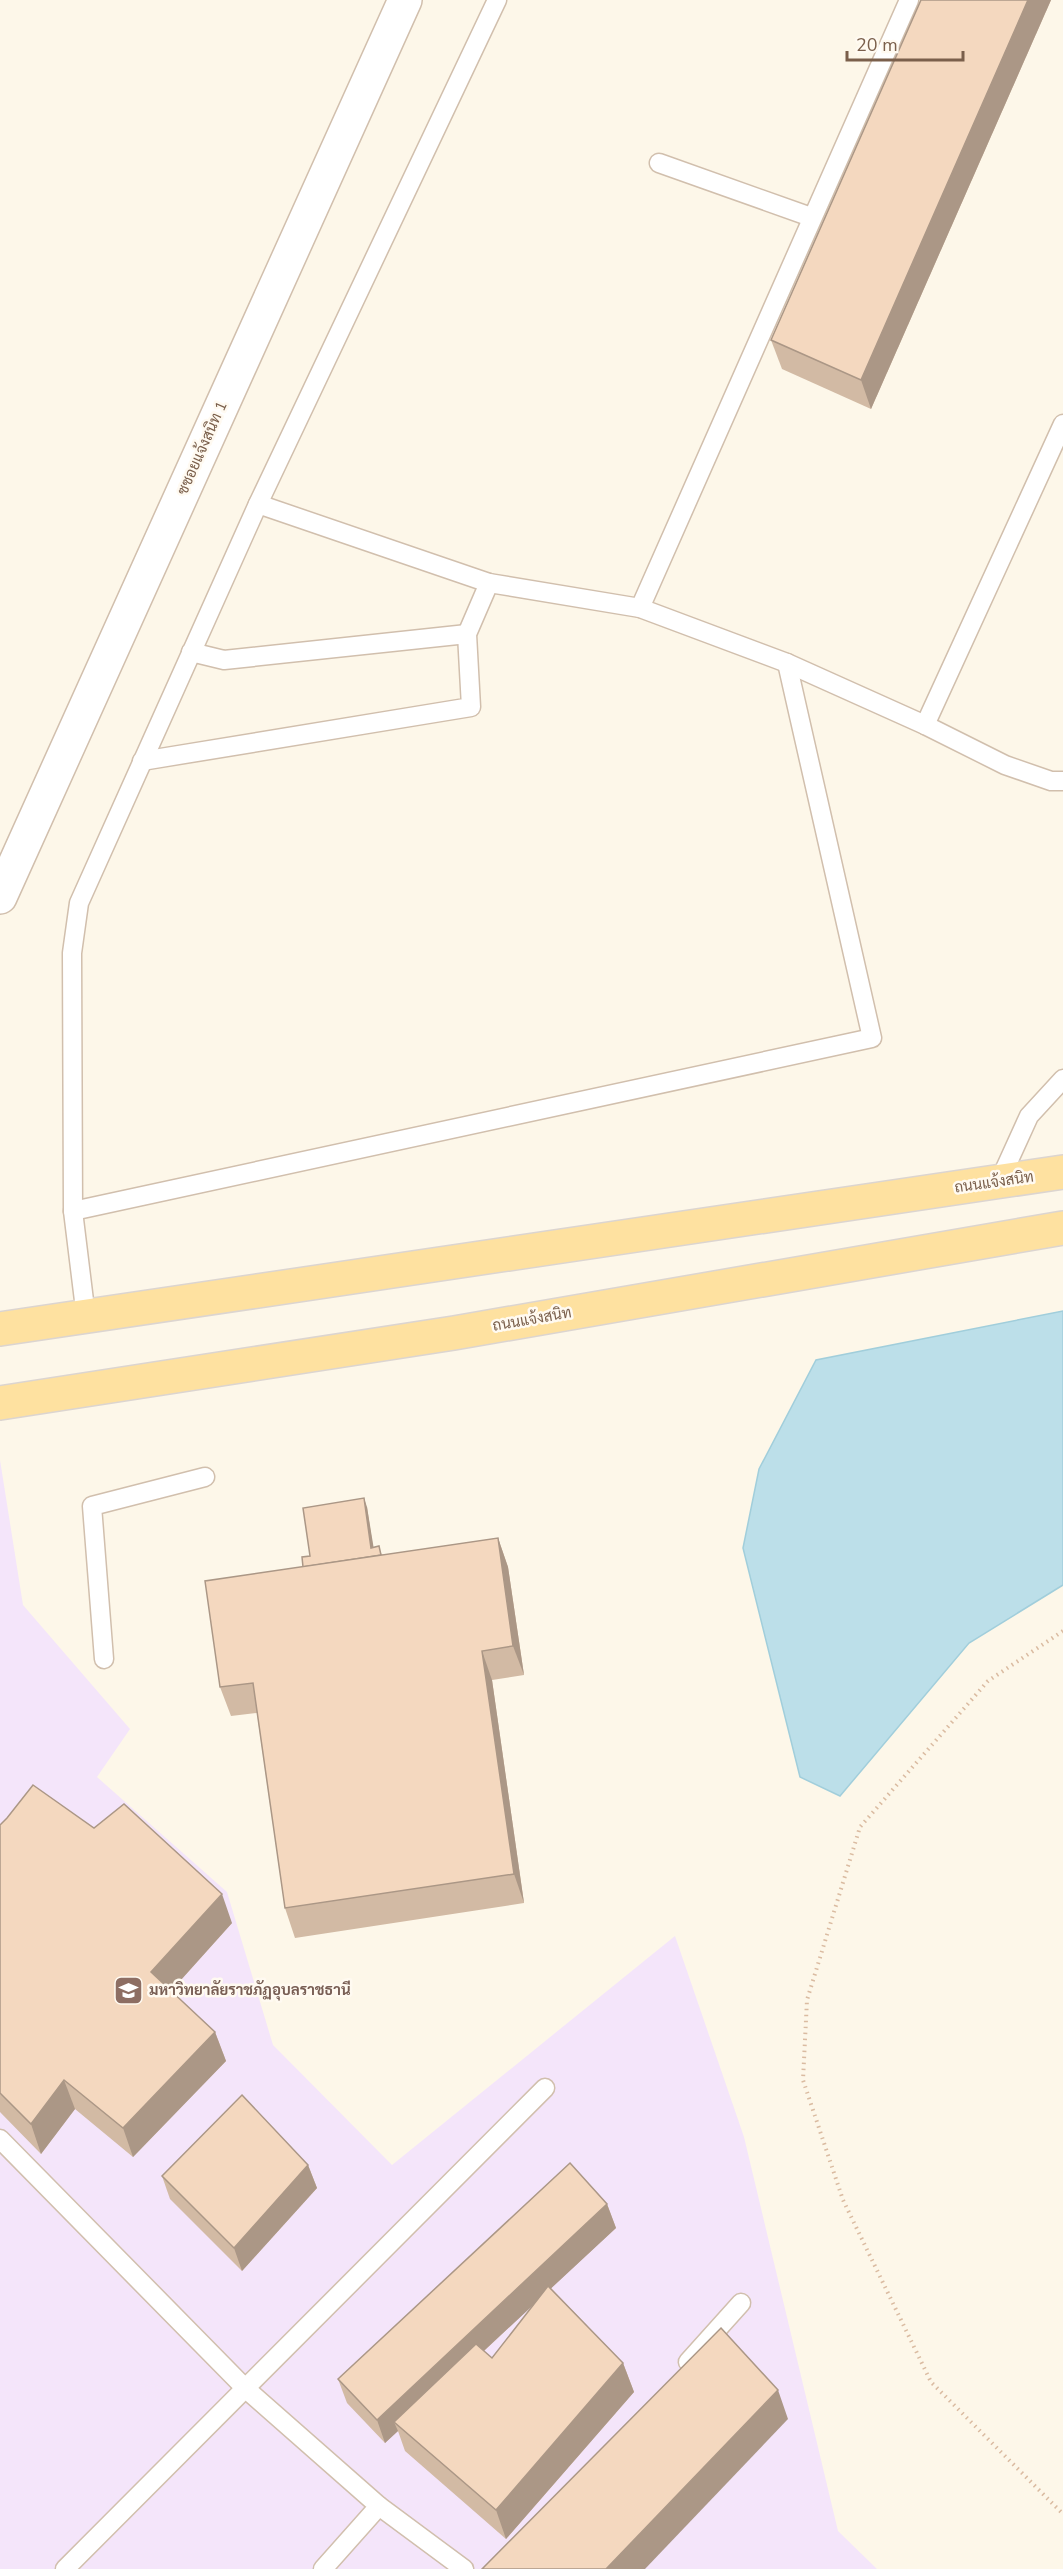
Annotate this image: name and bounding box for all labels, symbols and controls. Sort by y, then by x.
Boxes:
scale bar [847,24,962,62]
text: 20 m [856,33,898,57]
street label: ซซอยแจ้งสนิท 1 [172,398,232,498]
street label: ถนนแจ้งสนิท [953,1167,1035,1197]
street label: ถนนแจ้งสนิท [491,1302,573,1336]
school or university icon: มหาวิทยาลัยราชภัฏอุบลราชธานี [112,1974,144,2006]
place label: มหาวิทยาลัยราชภัฏอุบลราชธานี [149,1980,351,2001]

